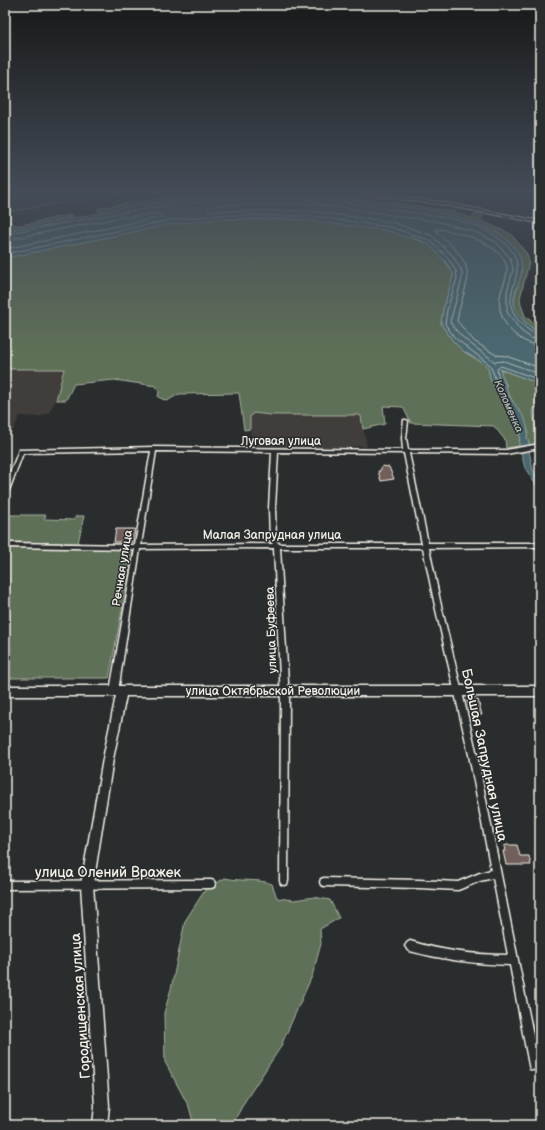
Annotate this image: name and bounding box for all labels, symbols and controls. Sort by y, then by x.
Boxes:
water label: Коломенка [491,378,526,435]
street label: Луговая улица [240,434,321,449]
street label: Малая Запрудная улица [203,528,341,543]
street label: Речная улица [109,529,136,608]
street label: улица Буфеева [262,586,281,674]
street label: Большая Запрудная улица [458,667,511,844]
street label: улица Октябрьской Революции [186,684,360,699]
street label: улица Олений Вражек [35,864,181,881]
street label: Городищенская улица [67,932,94,1079]

